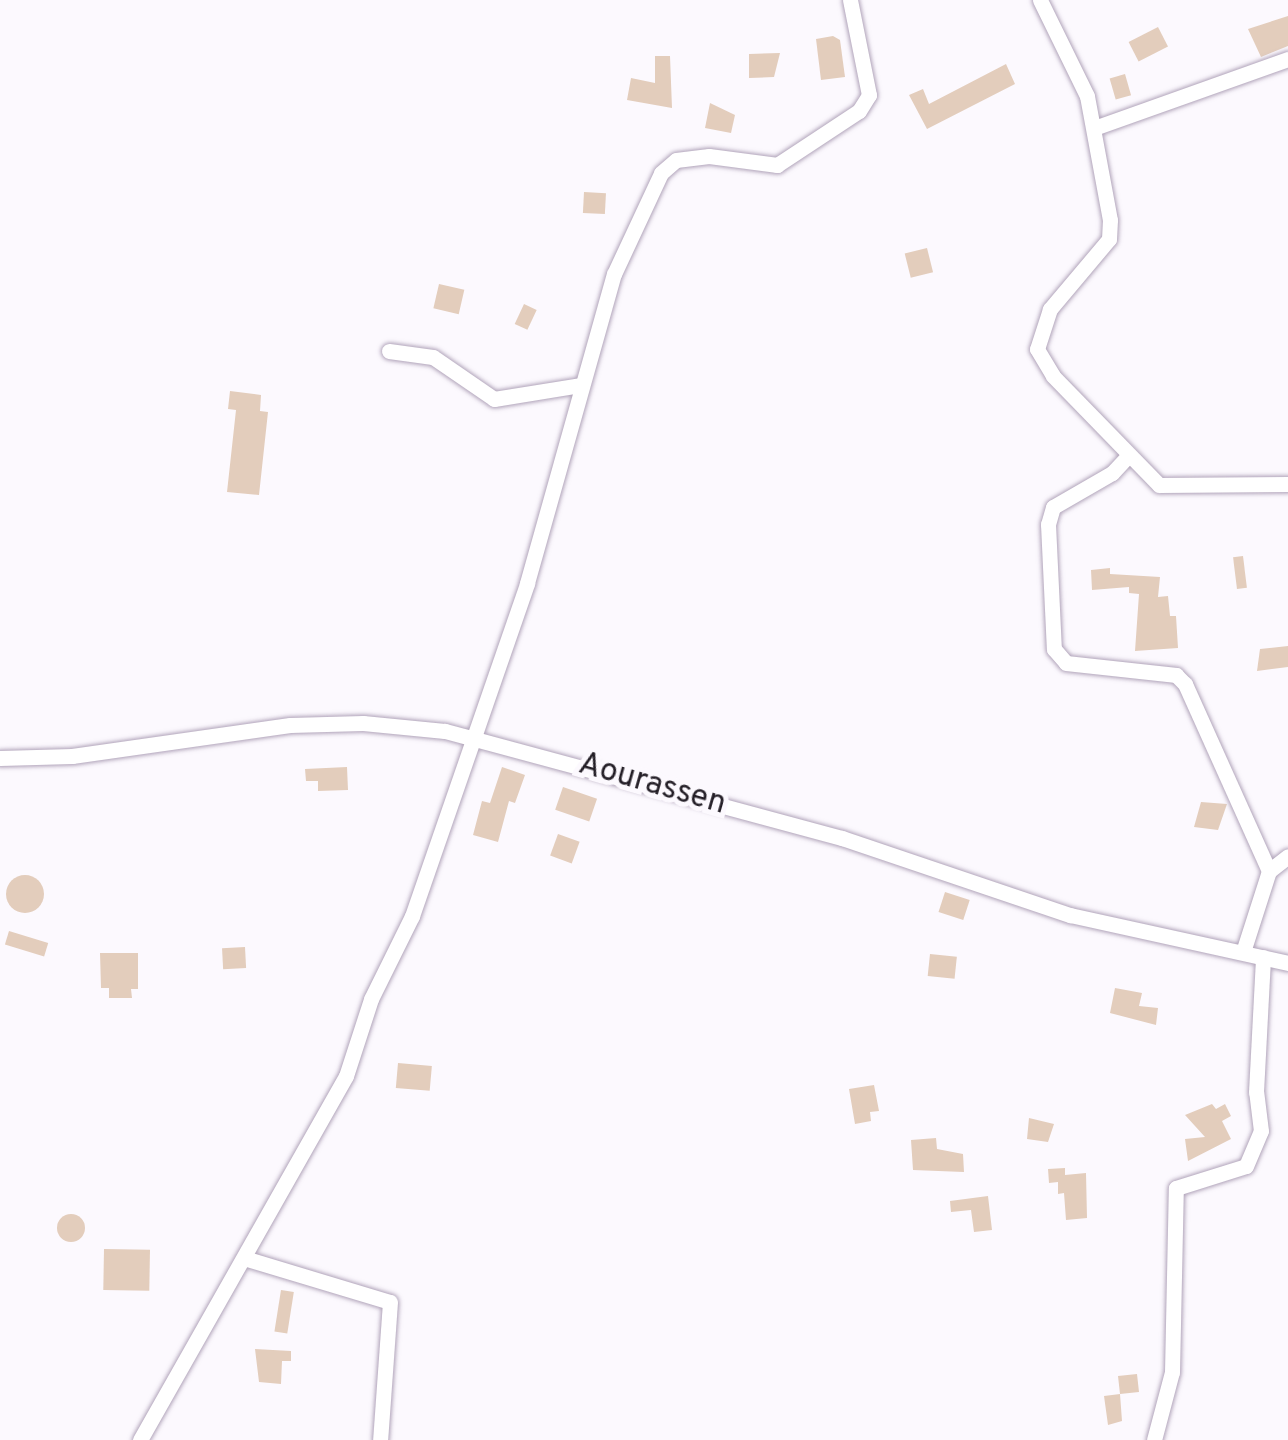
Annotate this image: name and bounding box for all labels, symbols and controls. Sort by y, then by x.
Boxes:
street label: Aourassen [574,746,730,824]

